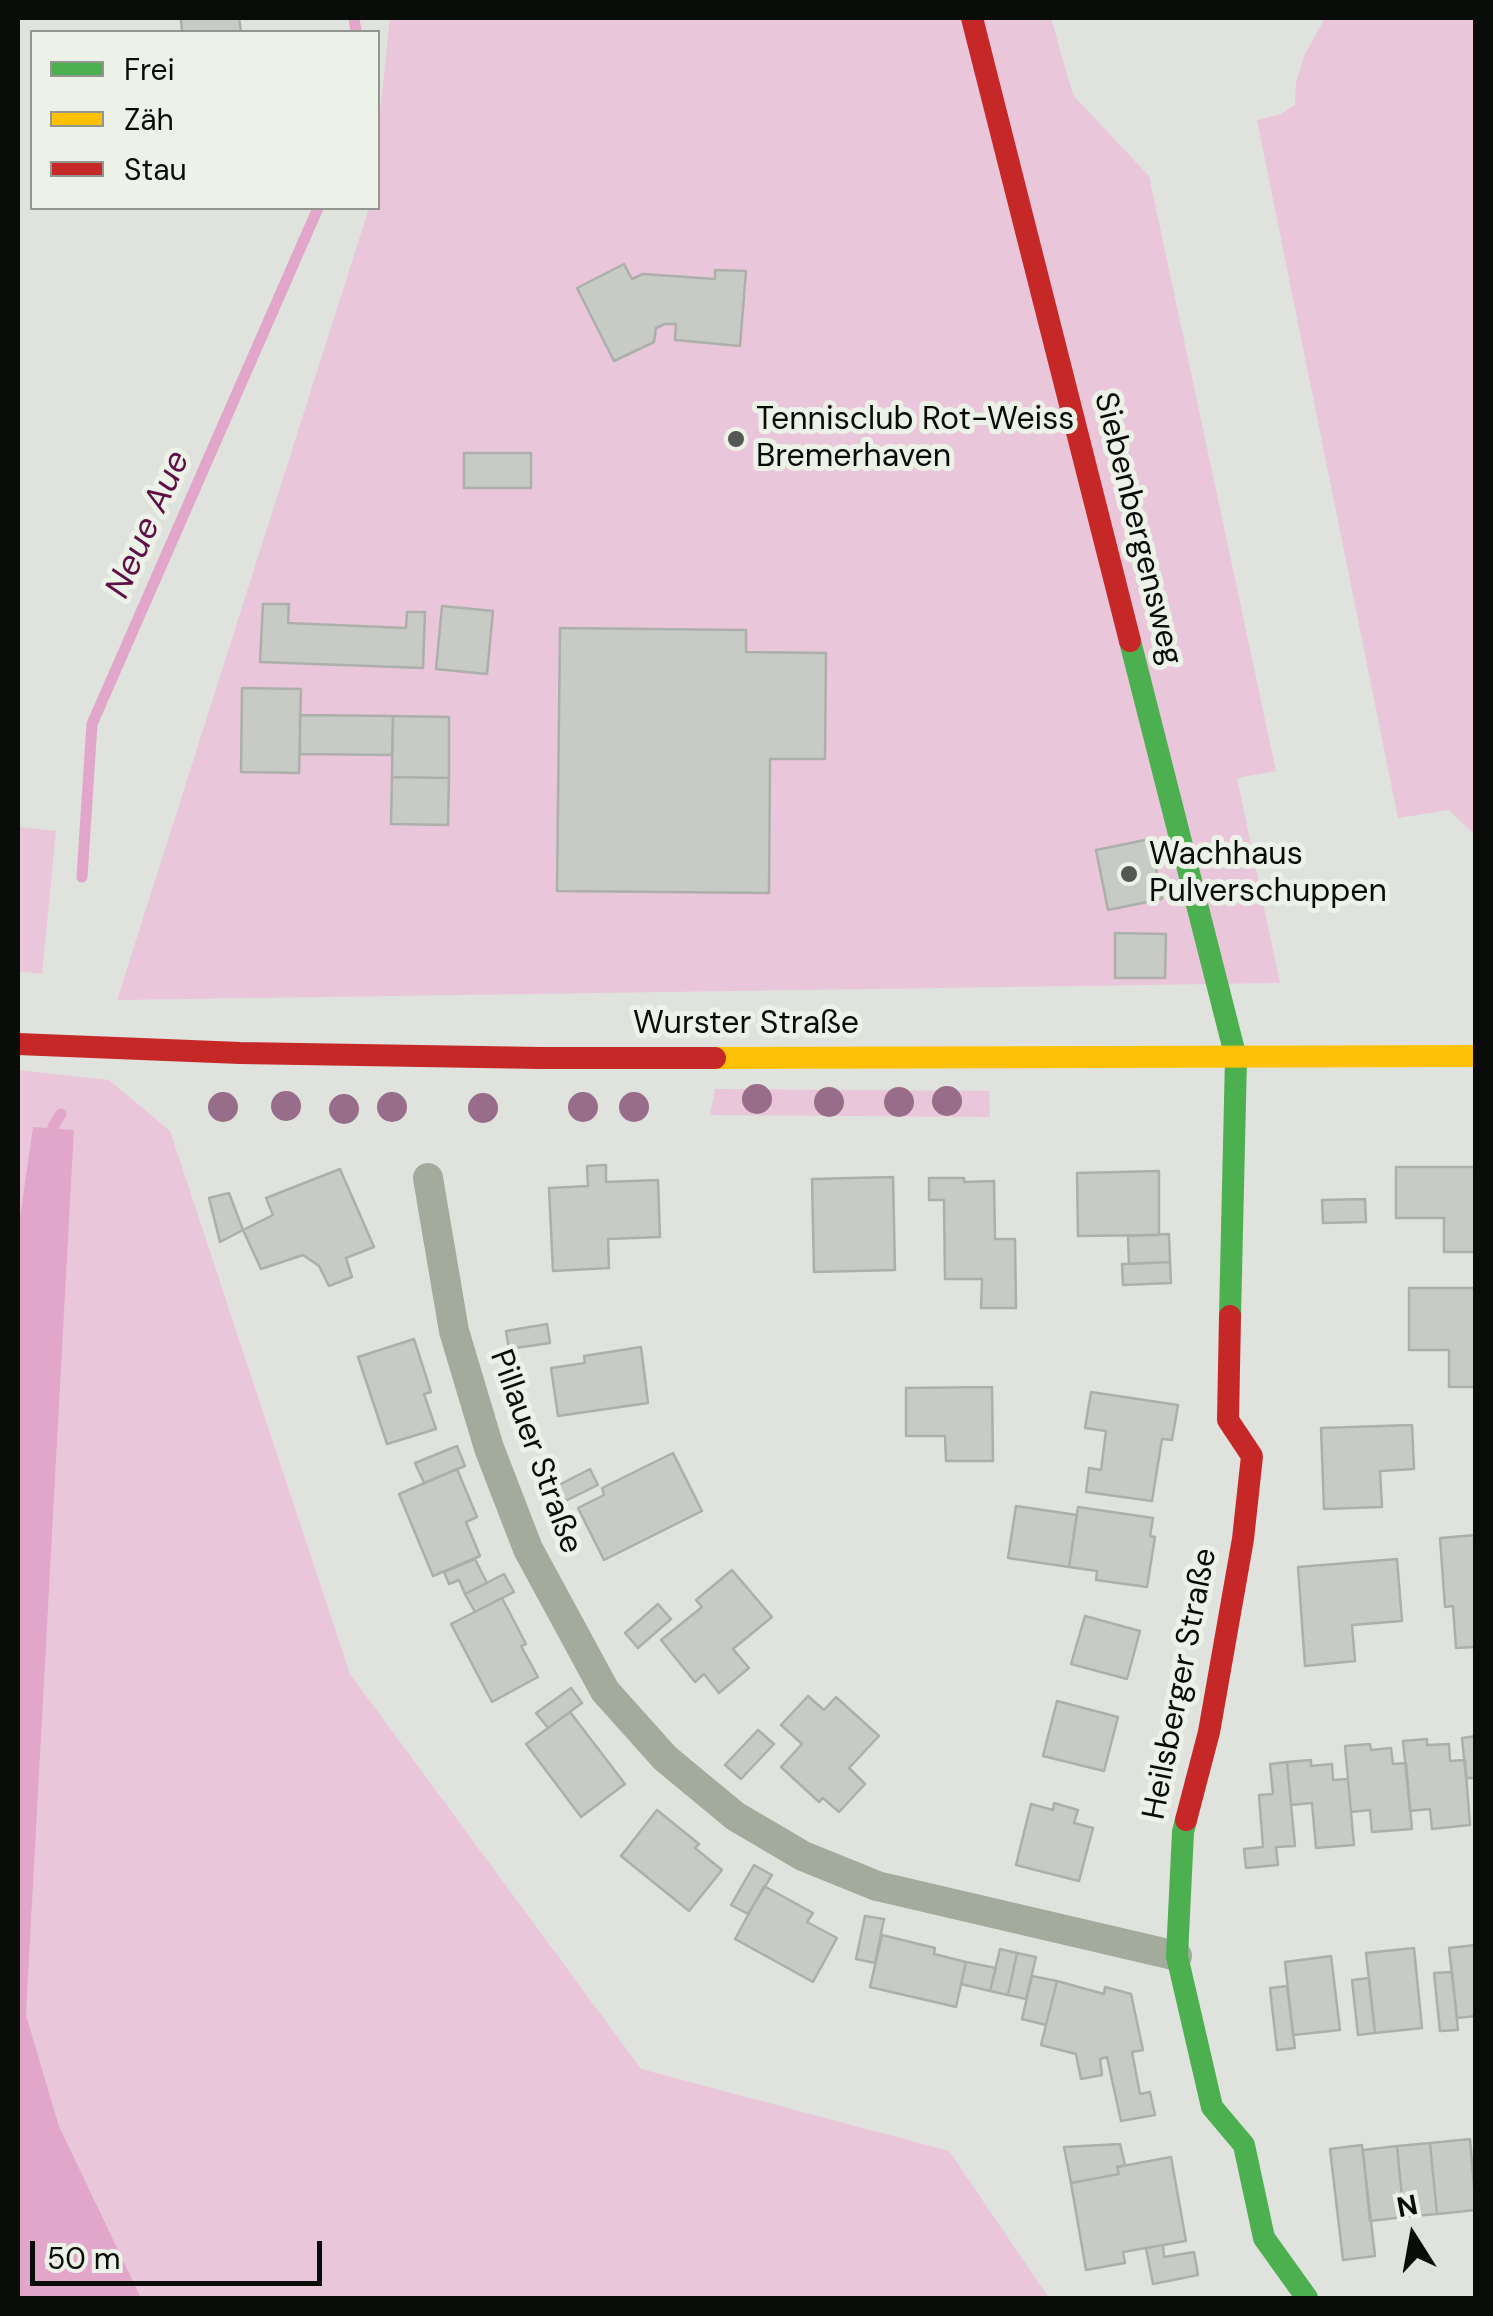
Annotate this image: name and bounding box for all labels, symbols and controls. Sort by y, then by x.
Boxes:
legend [30,30,380,210]
text: Frei [124,50,175,89]
text: Zäh [124,100,174,139]
text: Stau [124,150,187,189]
street label: Siebenbergensweg [1085,389,1189,669]
place label: Tennisclub Rot-Weiss Bremerhaven [756,402,1074,477]
marker: Tennisclub Rot-Weiss Bremerhaven [725,428,747,450]
water label: Neue Aue [98,445,200,605]
place label: Wachhaus Pulverschuppen [1149,837,1387,912]
marker: Wachhaus Pulverschuppen [1118,863,1140,885]
street label: Wurster Straße [633,1006,859,1044]
street label: Pillauer Straße [480,1345,590,1559]
street label: Heilsberger Straße [1136,1545,1226,1823]
north arrow [1363,2186,1463,2286]
text: N [1394,2186,1421,2226]
scale bar [35,2221,328,2283]
text: 50 m [47,2239,121,2278]

